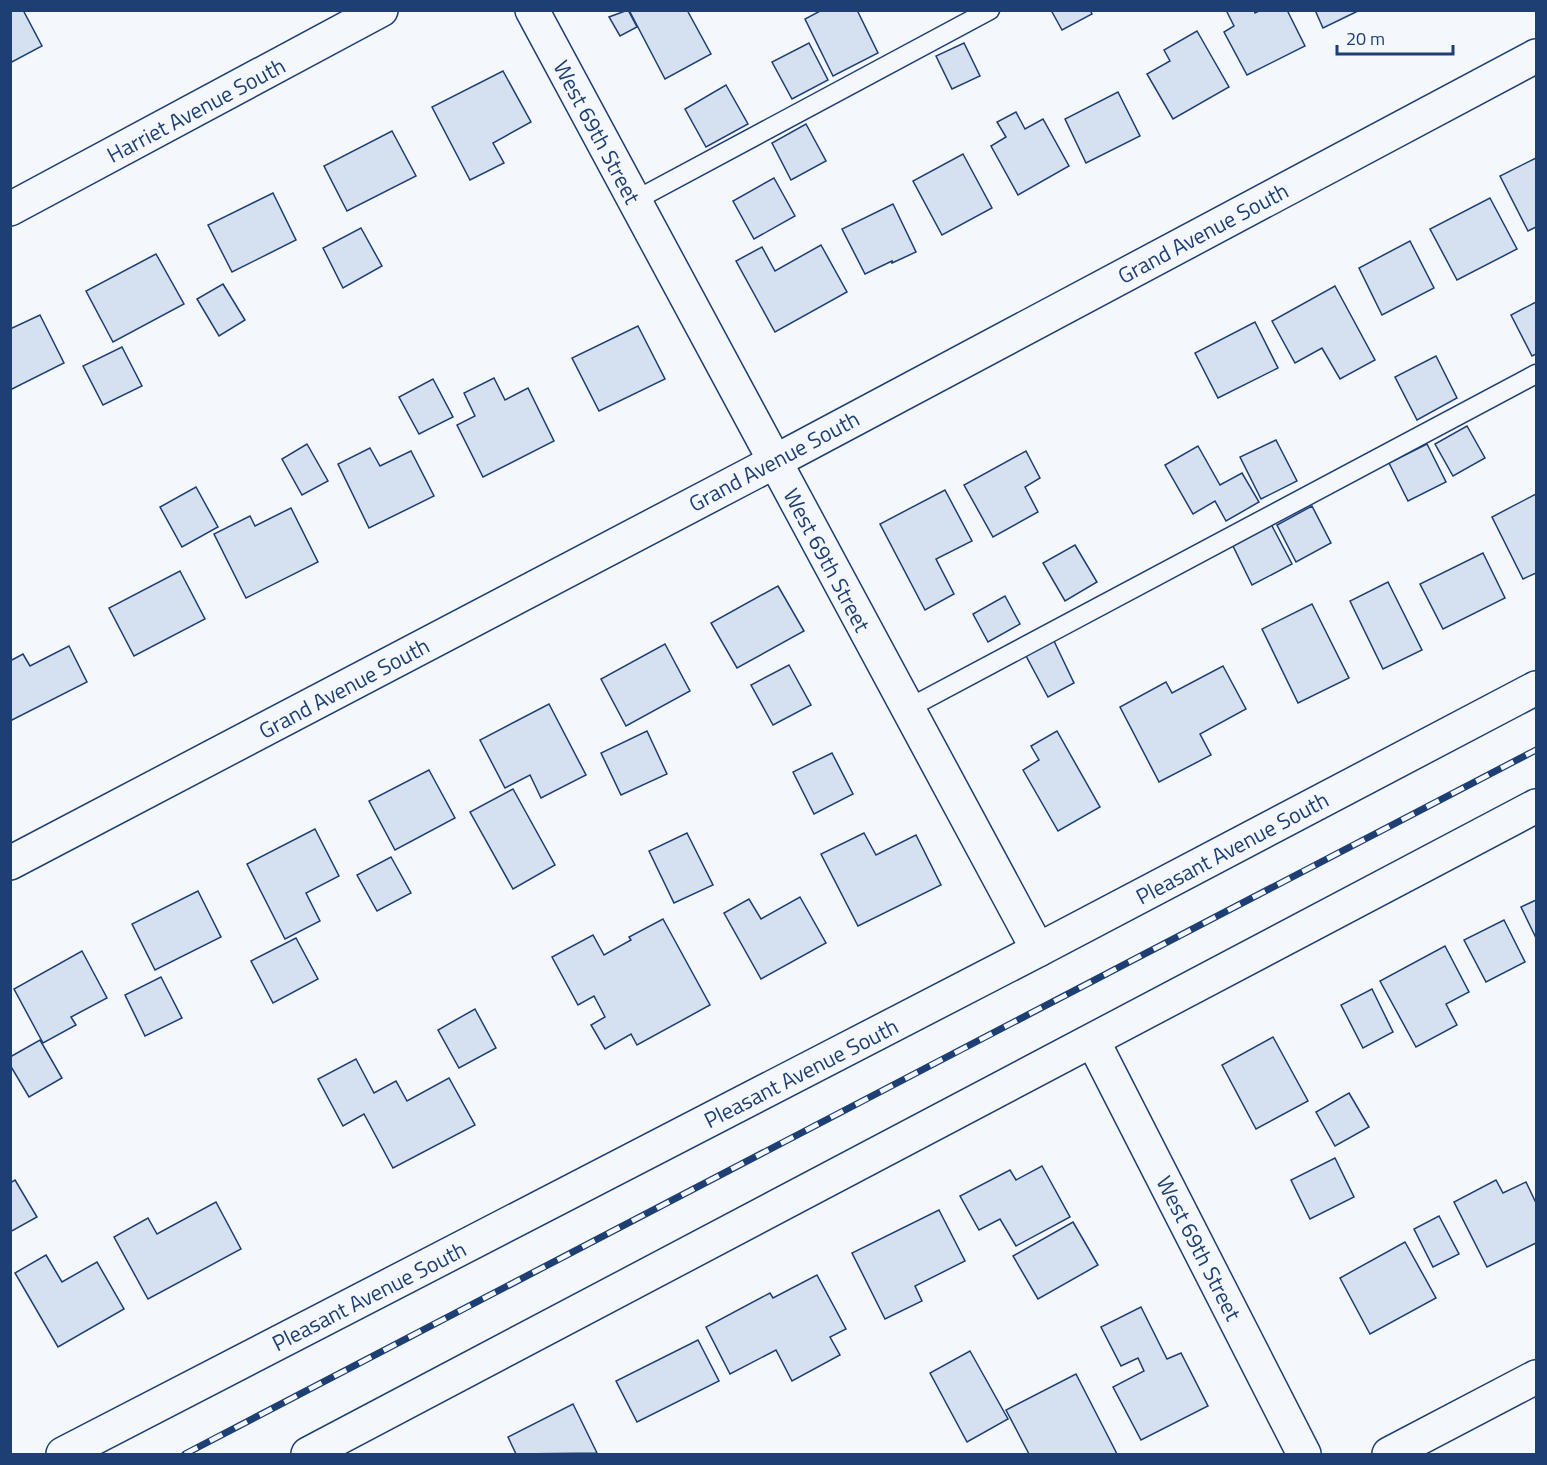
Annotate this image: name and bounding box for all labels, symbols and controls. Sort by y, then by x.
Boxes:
scale bar [1337,18,1452,56]
text: 20 m [1346,25,1385,52]
street label: Harriet Avenue South [101,49,291,171]
street label: West 69th Street [545,54,649,210]
street label: Grand Avenue South [1112,174,1294,292]
street label: Grand Avenue South [683,402,865,520]
street label: West 69th Street [775,482,879,638]
street label: Grand Avenue South [253,629,435,747]
street label: Pleasant Avenue South [1129,783,1335,913]
street label: Pleasant Avenue South [698,1009,904,1137]
street label: West 69th Street [1148,1170,1250,1327]
street label: Pleasant Avenue South [266,1232,472,1360]

